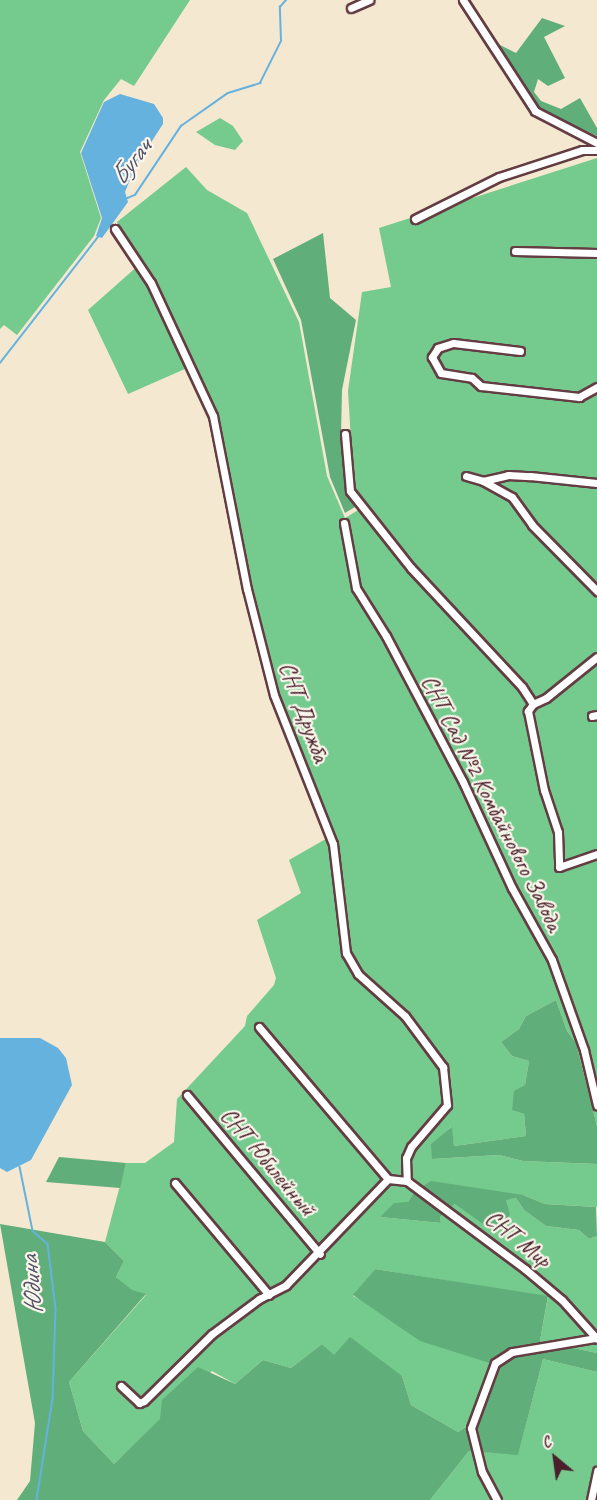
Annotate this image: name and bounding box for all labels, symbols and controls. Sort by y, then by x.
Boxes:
water label: Бугач [104,133,158,191]
street label: СНТ Дружба [273,658,335,766]
street label: СНТ Сад №2 Комбайнового Завода [415,670,569,936]
street label: СНТ Юбилейный [214,1102,322,1222]
street label: СНТ Мир [479,1204,557,1274]
water label: Юдина [13,1254,51,1316]
north arrow [525,1428,585,1488]
text: С [538,1432,555,1453]

